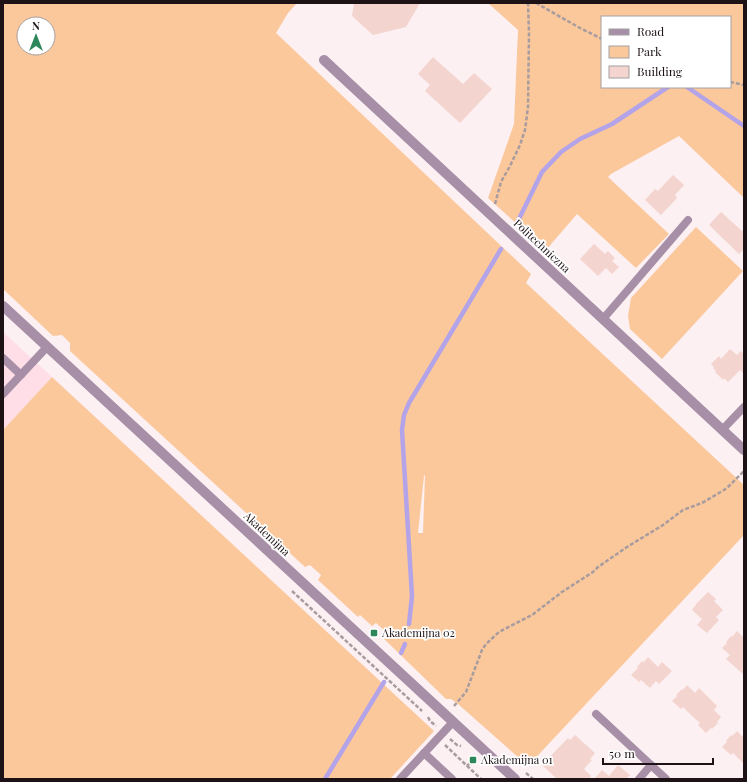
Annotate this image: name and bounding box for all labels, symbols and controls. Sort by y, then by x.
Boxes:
north arrow [16,16,56,56]
legend [601,16,731,88]
text: N [32,18,40,33]
text: Road [637,23,664,39]
text: Park [637,43,662,59]
text: Building [637,63,683,79]
street label: Politechniczna [511,215,574,276]
street label: Akademijna [240,508,294,559]
place label: Akademijna 02 [381,625,455,640]
marker: Akademijna 02 [369,628,379,638]
scale bar [603,740,713,766]
text: 50 m [609,745,635,761]
place label: Akademijna 01 [480,752,553,767]
marker: Akademijna 01 [468,755,478,765]

